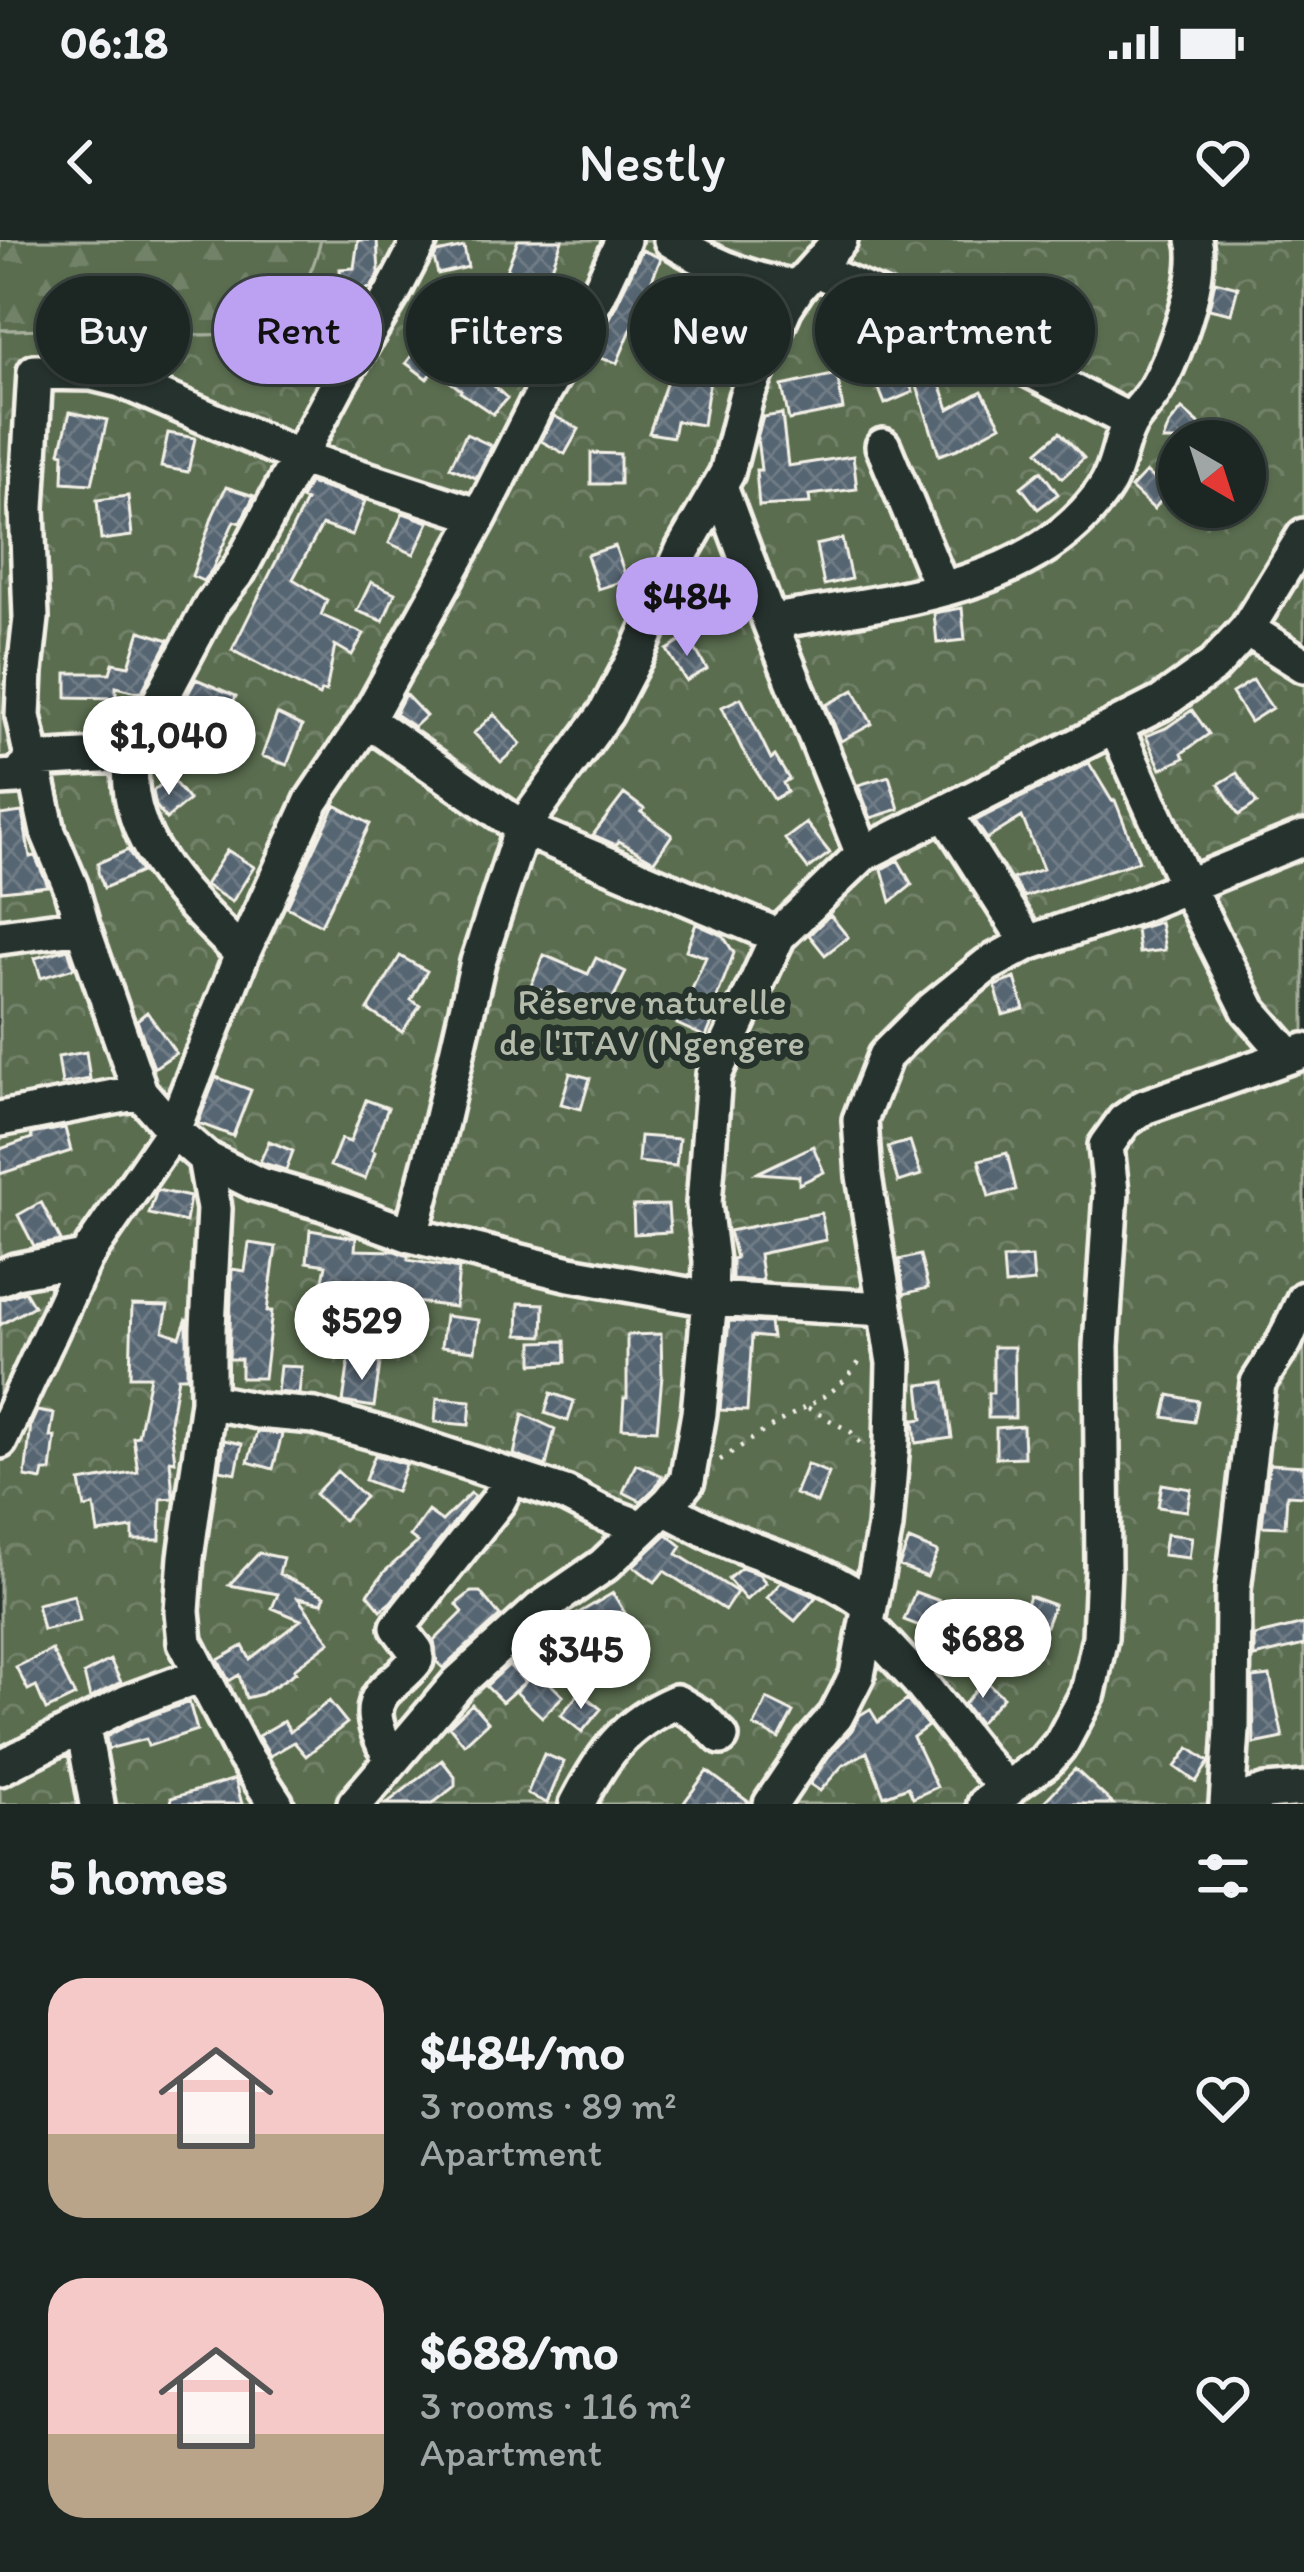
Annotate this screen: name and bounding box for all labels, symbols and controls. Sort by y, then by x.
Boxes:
text: 06:18 [60,15,168,69]
icon: back [48,129,114,195]
icon: heart [1190,129,1256,195]
text: Nestly [578,130,726,195]
chip: Buy [36,276,190,384]
chip: Rent [214,276,382,384]
chip: Filters [406,276,606,384]
chip: New [630,276,791,384]
chip: Apartment [815,276,1095,384]
north arrow [1158,420,1266,528]
map controls [1158,420,1266,528]
pin: $484 [616,557,758,659]
text: $484 [643,572,731,619]
pin: $1,040 [71,696,267,798]
text: $1,040 [110,711,228,758]
park label: Réserve naturelle de l'ITAV (Ngengere [499,980,805,1064]
pin: $529 [291,1281,433,1383]
text: $529 [321,1296,403,1343]
pin: $688 [912,1599,1054,1701]
pin: $345 [510,1610,652,1712]
text: $688 [941,1614,1025,1661]
text: $345 [539,1625,623,1672]
icon: filters [1190,1843,1256,1909]
text: 5 homes [48,1846,228,1907]
text: $484/mo [420,2021,625,2082]
icon: home [144,2026,288,2170]
icon: heart [1190,2065,1256,2131]
text: 3 rooms · 89 m² [420,2082,677,2129]
text: Apartment [420,2129,602,2176]
text: $688/mo [420,2321,619,2382]
icon: home [144,2326,288,2470]
icon: heart [1190,2365,1256,2431]
text: 3 rooms · 116 m² [420,2382,692,2429]
text: Apartment [420,2429,602,2476]

